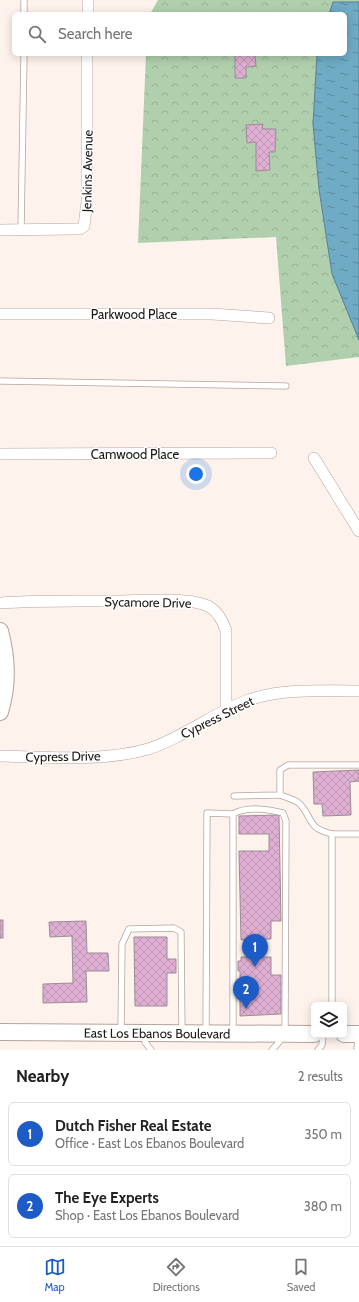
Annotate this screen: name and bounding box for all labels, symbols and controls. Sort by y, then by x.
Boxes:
search box [12,12,347,56]
icon: search [26,23,48,45]
text: Search here [58,25,133,43]
street label: Jenkins Avenue [78,129,96,213]
street label: Parkwood Place [91,306,178,322]
street label: Camwood Place [91,446,180,462]
your location [186,464,206,484]
street label: Sycamore Drive [104,593,192,611]
street label: Cypress Street [178,692,257,742]
street label: Cypress Drive [25,747,101,765]
pin: 1 [242,934,268,967]
pin: 2 [233,976,259,1009]
map controls [311,1002,347,1038]
button: layers [311,1002,347,1038]
street label: East Los Ebanos Boulevard [84,1025,230,1041]
text: Nearby [16,1066,69,1086]
text: 2 results [298,1068,343,1084]
text: Dutch Fisher Real Estate [55,1117,212,1135]
text: 1 [28,1126,32,1142]
text: 350 m [305,1126,342,1142]
text: Office · East Los Ebanos Boulevard [55,1135,244,1151]
text: The Eye Experts [55,1189,159,1207]
text: 2 [27,1198,33,1214]
text: 380 m [304,1198,342,1214]
text: Shop · East Los Ebanos Boulevard [55,1207,239,1223]
tab: Map [44,1256,66,1294]
tab: Directions [153,1256,200,1294]
tab: Saved [287,1256,315,1294]

